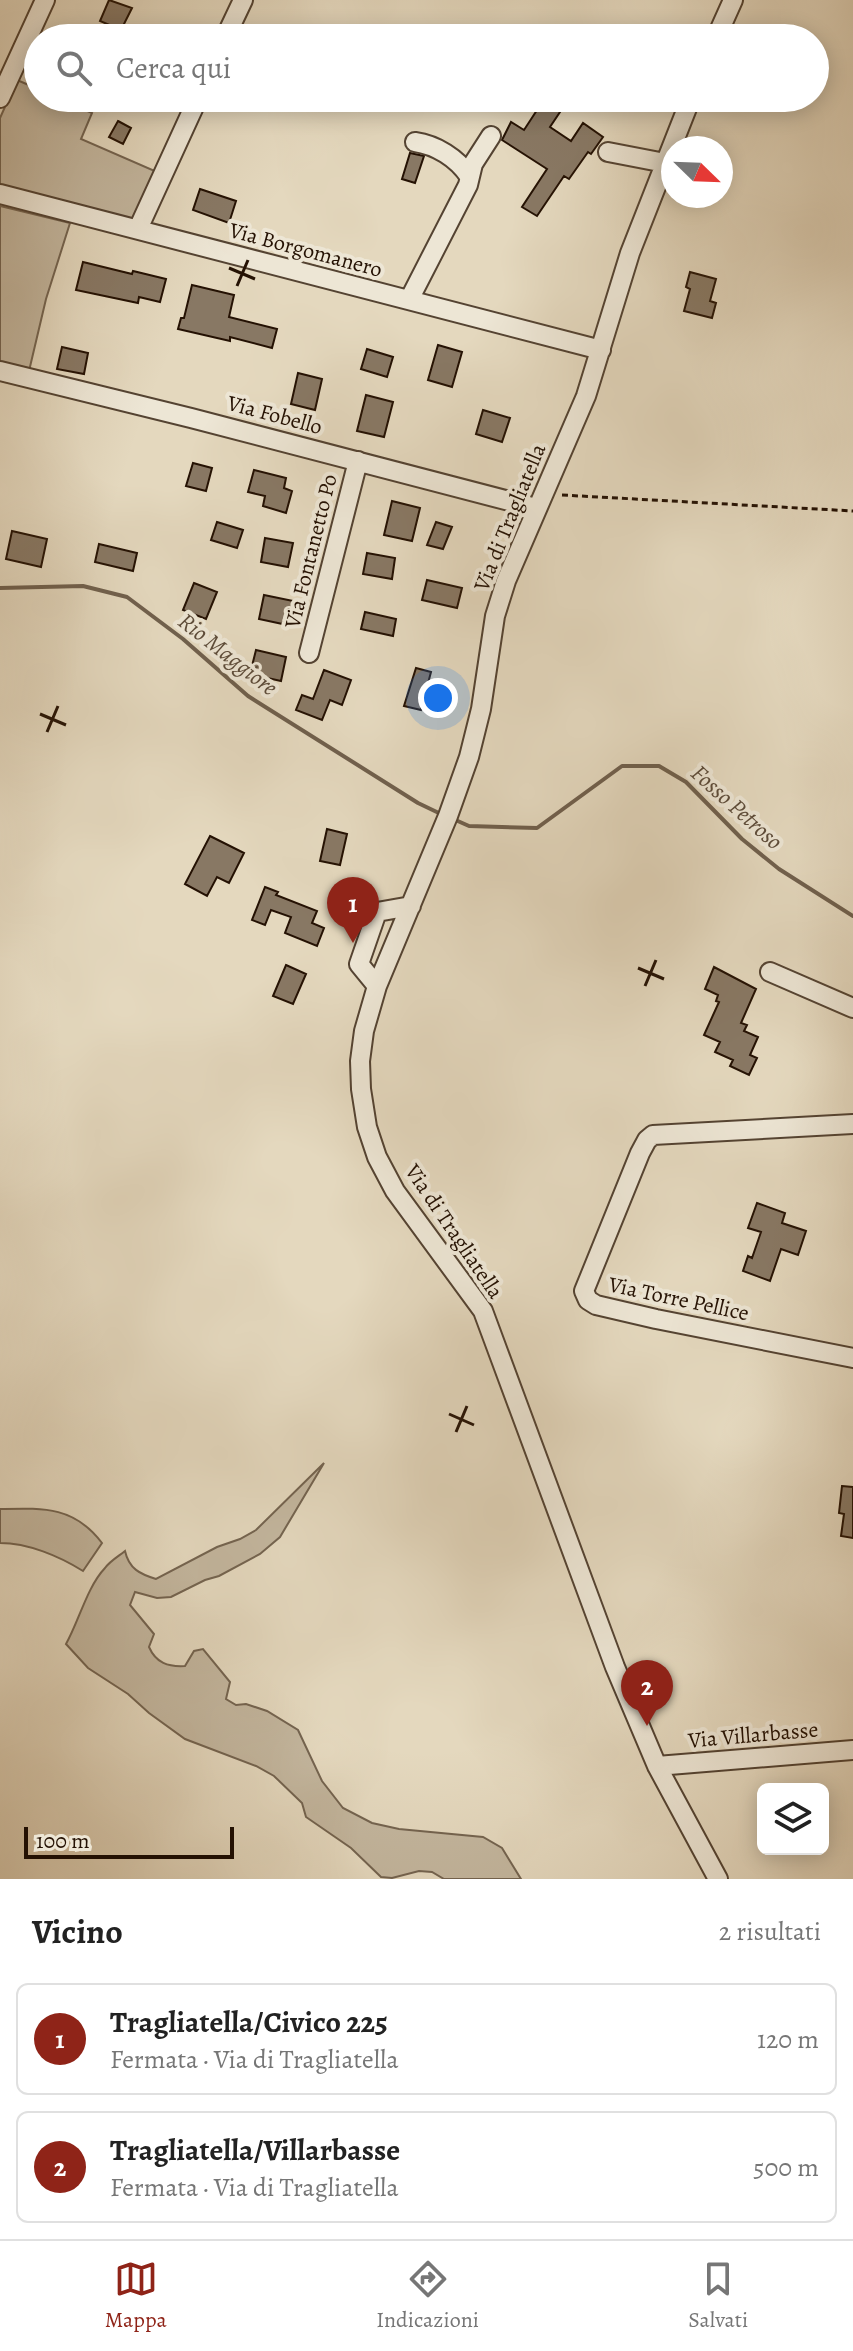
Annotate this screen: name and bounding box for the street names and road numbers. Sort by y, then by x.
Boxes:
street label: Via Borgomanero [225,215,386,285]
street label: Via Fobello [223,388,326,442]
street label: Via di Tragliatella [466,439,553,596]
street label: Via Fontanetto Po [277,471,345,632]
street label: Via di Tragliatella [397,1157,511,1305]
street label: Via Torre Pellice [605,1269,752,1328]
street label: Via Villarbasse [686,1714,819,1756]

